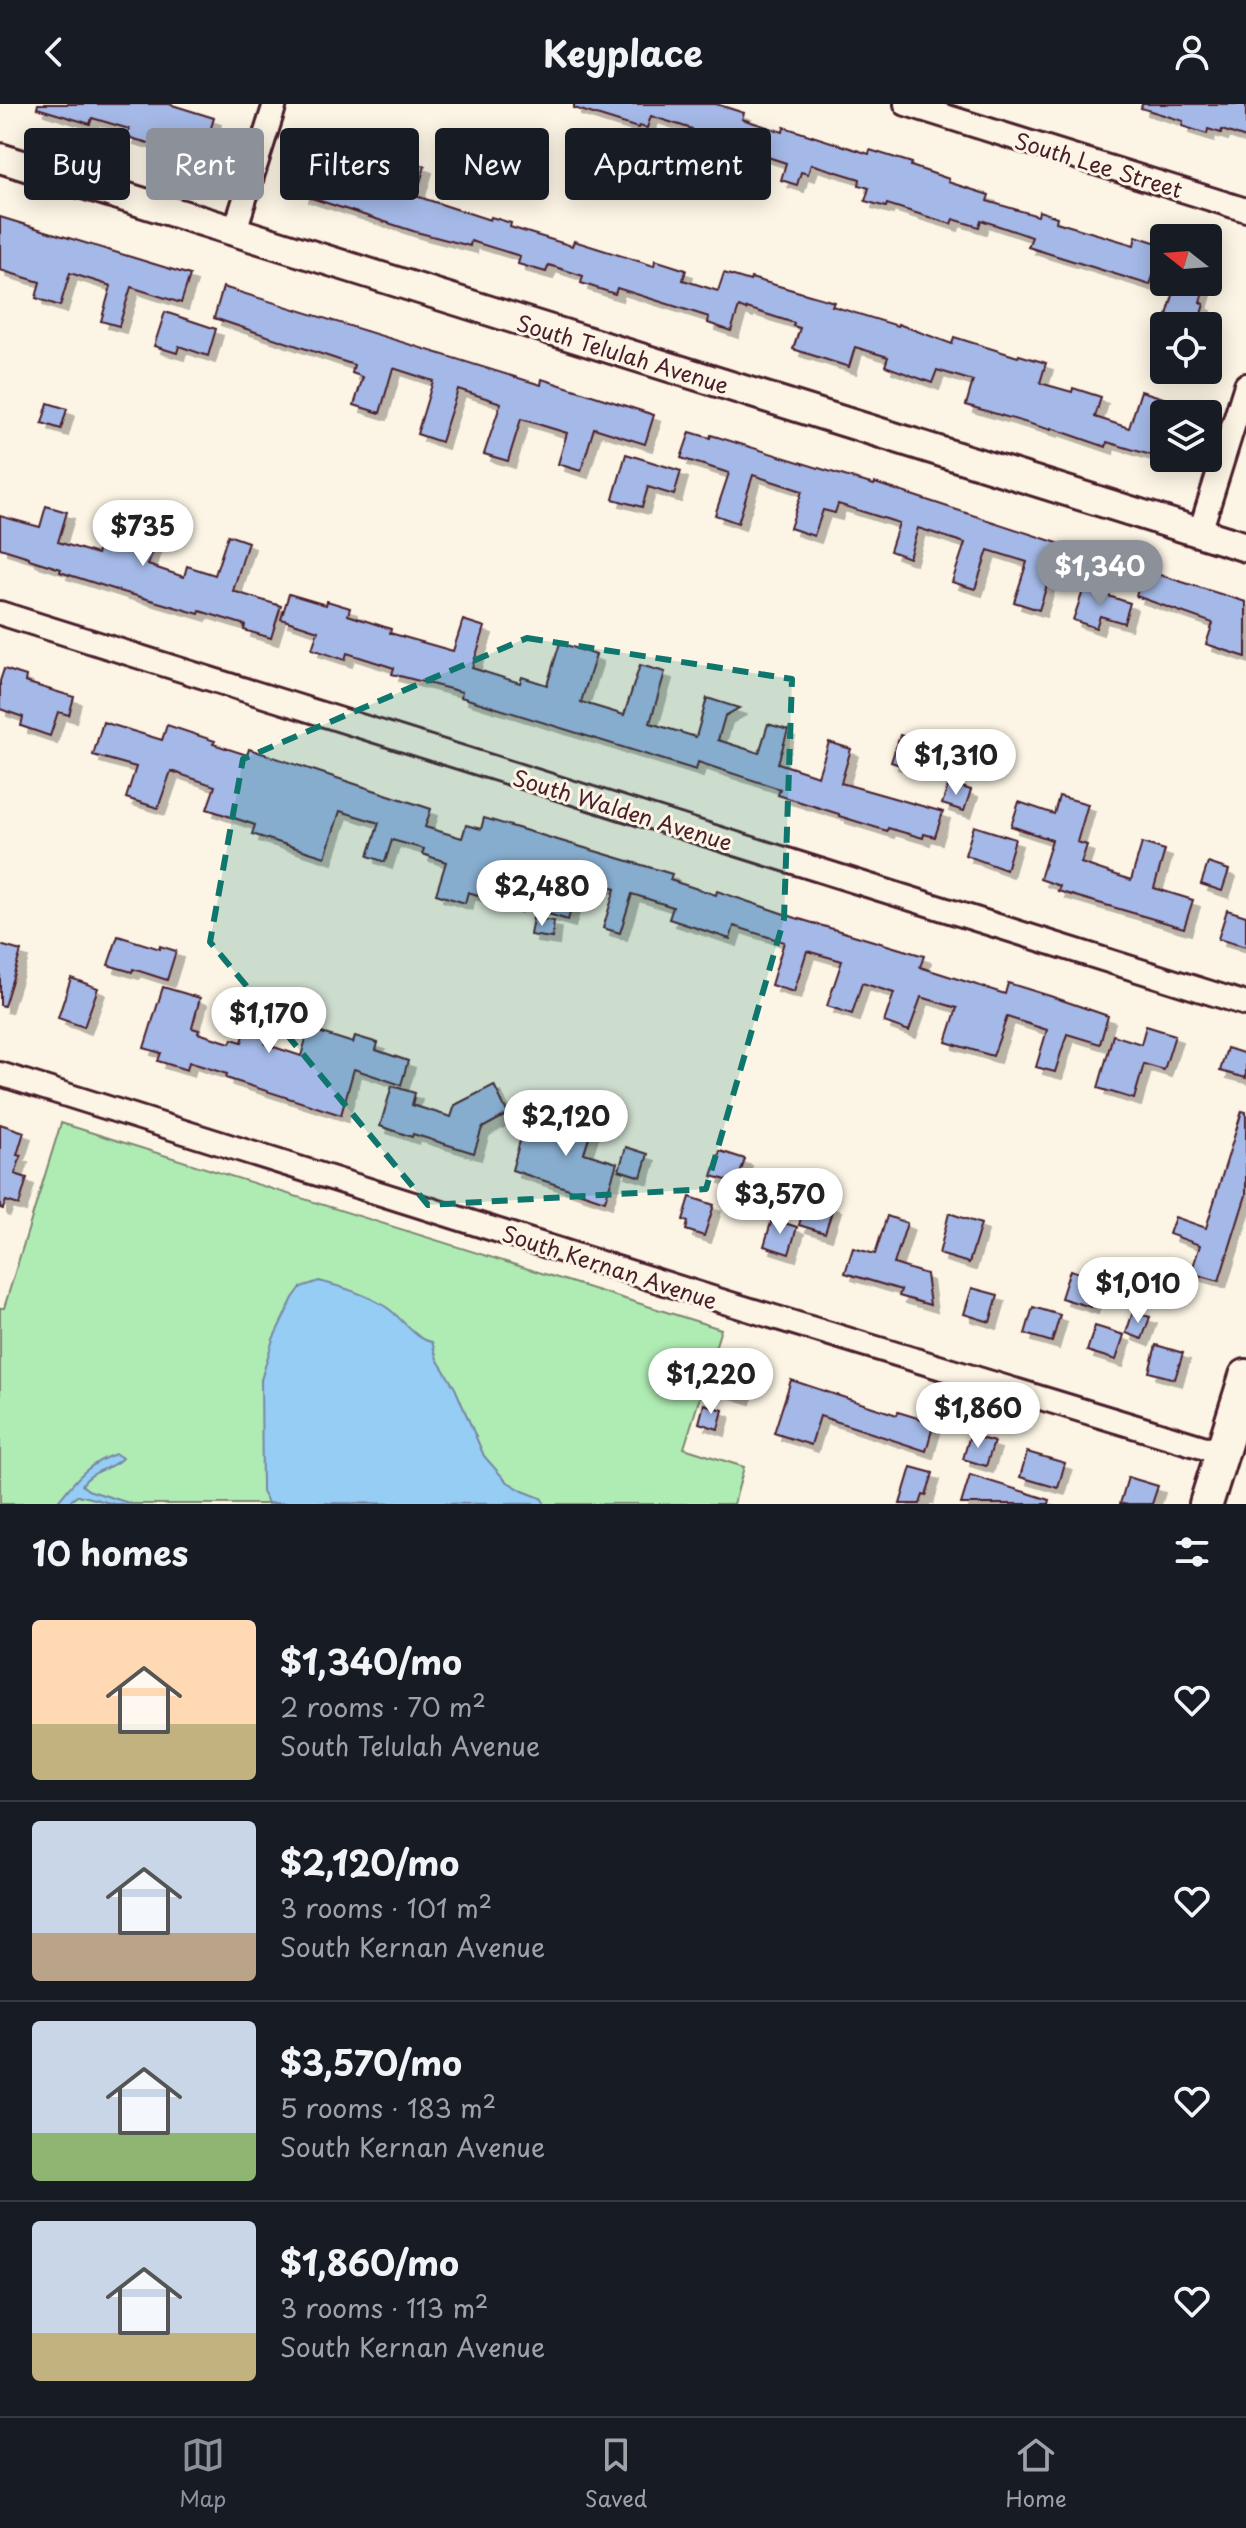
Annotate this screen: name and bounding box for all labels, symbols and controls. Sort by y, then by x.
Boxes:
text: Keyplace [543,25,703,79]
icon: back [32,30,76,74]
icon: person [1170,30,1214,74]
street label: South Lee Street [1011,123,1187,205]
chip: Buy [24,128,130,200]
chip: Rent [146,128,264,200]
chip: Filters [280,128,419,200]
chip: New [435,128,549,200]
chip: Apartment [565,128,771,200]
north arrow [1150,224,1222,296]
map controls [1150,224,1222,472]
street label: South Telulah Avenue [513,305,733,401]
button: locate [1150,312,1222,384]
button: layers [1150,400,1222,472]
pin: $735 [96,500,190,568]
text: $735 [111,506,175,545]
pin: $1,340 [1035,540,1165,608]
text: $1,340 [1055,546,1145,585]
pin: $1,310 [891,729,1021,797]
text: $1,310 [914,735,998,774]
street label: South Walden Avenue [509,760,737,858]
pin: $2,480 [477,860,607,928]
text: $2,480 [494,866,590,905]
pin: $1,170 [204,987,334,1055]
text: $1,170 [229,993,309,1032]
pin: $2,120 [501,1090,631,1158]
text: $2,120 [522,1096,610,1135]
pin: $3,570 [715,1168,845,1236]
text: $3,570 [735,1174,825,1213]
street label: South Kernan Avenue [498,1216,722,1316]
pin: $1,010 [1073,1257,1203,1325]
text: $1,010 [1096,1263,1180,1302]
pin: $1,220 [646,1348,776,1416]
text: $1,220 [666,1354,756,1393]
pin: $1,860 [913,1382,1043,1450]
text: $1,860 [934,1388,1022,1427]
text: 10 homes [32,1526,188,1578]
icon: filters [1170,1530,1214,1574]
text: $1,340/mo [280,1635,462,1687]
icon: home [96,1652,192,1748]
icon: heart [1170,1678,1214,1722]
text: 2 rooms · 70 m² [280,1687,486,1726]
text: South Telulah Avenue [280,1726,540,1765]
text: $2,120/mo [280,1836,459,1888]
icon: home [96,1853,192,1949]
icon: heart [1170,1879,1214,1923]
text: 3 rooms · 101 m² [280,1888,492,1927]
text: South Kernan Avenue [280,1927,545,1966]
text: $3,570/mo [280,2036,462,2088]
icon: home [96,2053,192,2149]
icon: heart [1170,2079,1214,2123]
text: 5 rooms · 183 m² [280,2088,496,2127]
text: South Kernan Avenue [280,2127,545,2166]
text: $1,860/mo [280,2236,459,2288]
icon: home [96,2253,192,2349]
icon: heart [1170,2279,1214,2323]
text: 3 rooms · 113 m² [280,2288,488,2327]
text: South Kernan Avenue [280,2327,545,2366]
tab: Map [179,2433,226,2514]
tab: Saved [585,2433,647,2514]
tab: Home [1006,2433,1067,2514]

